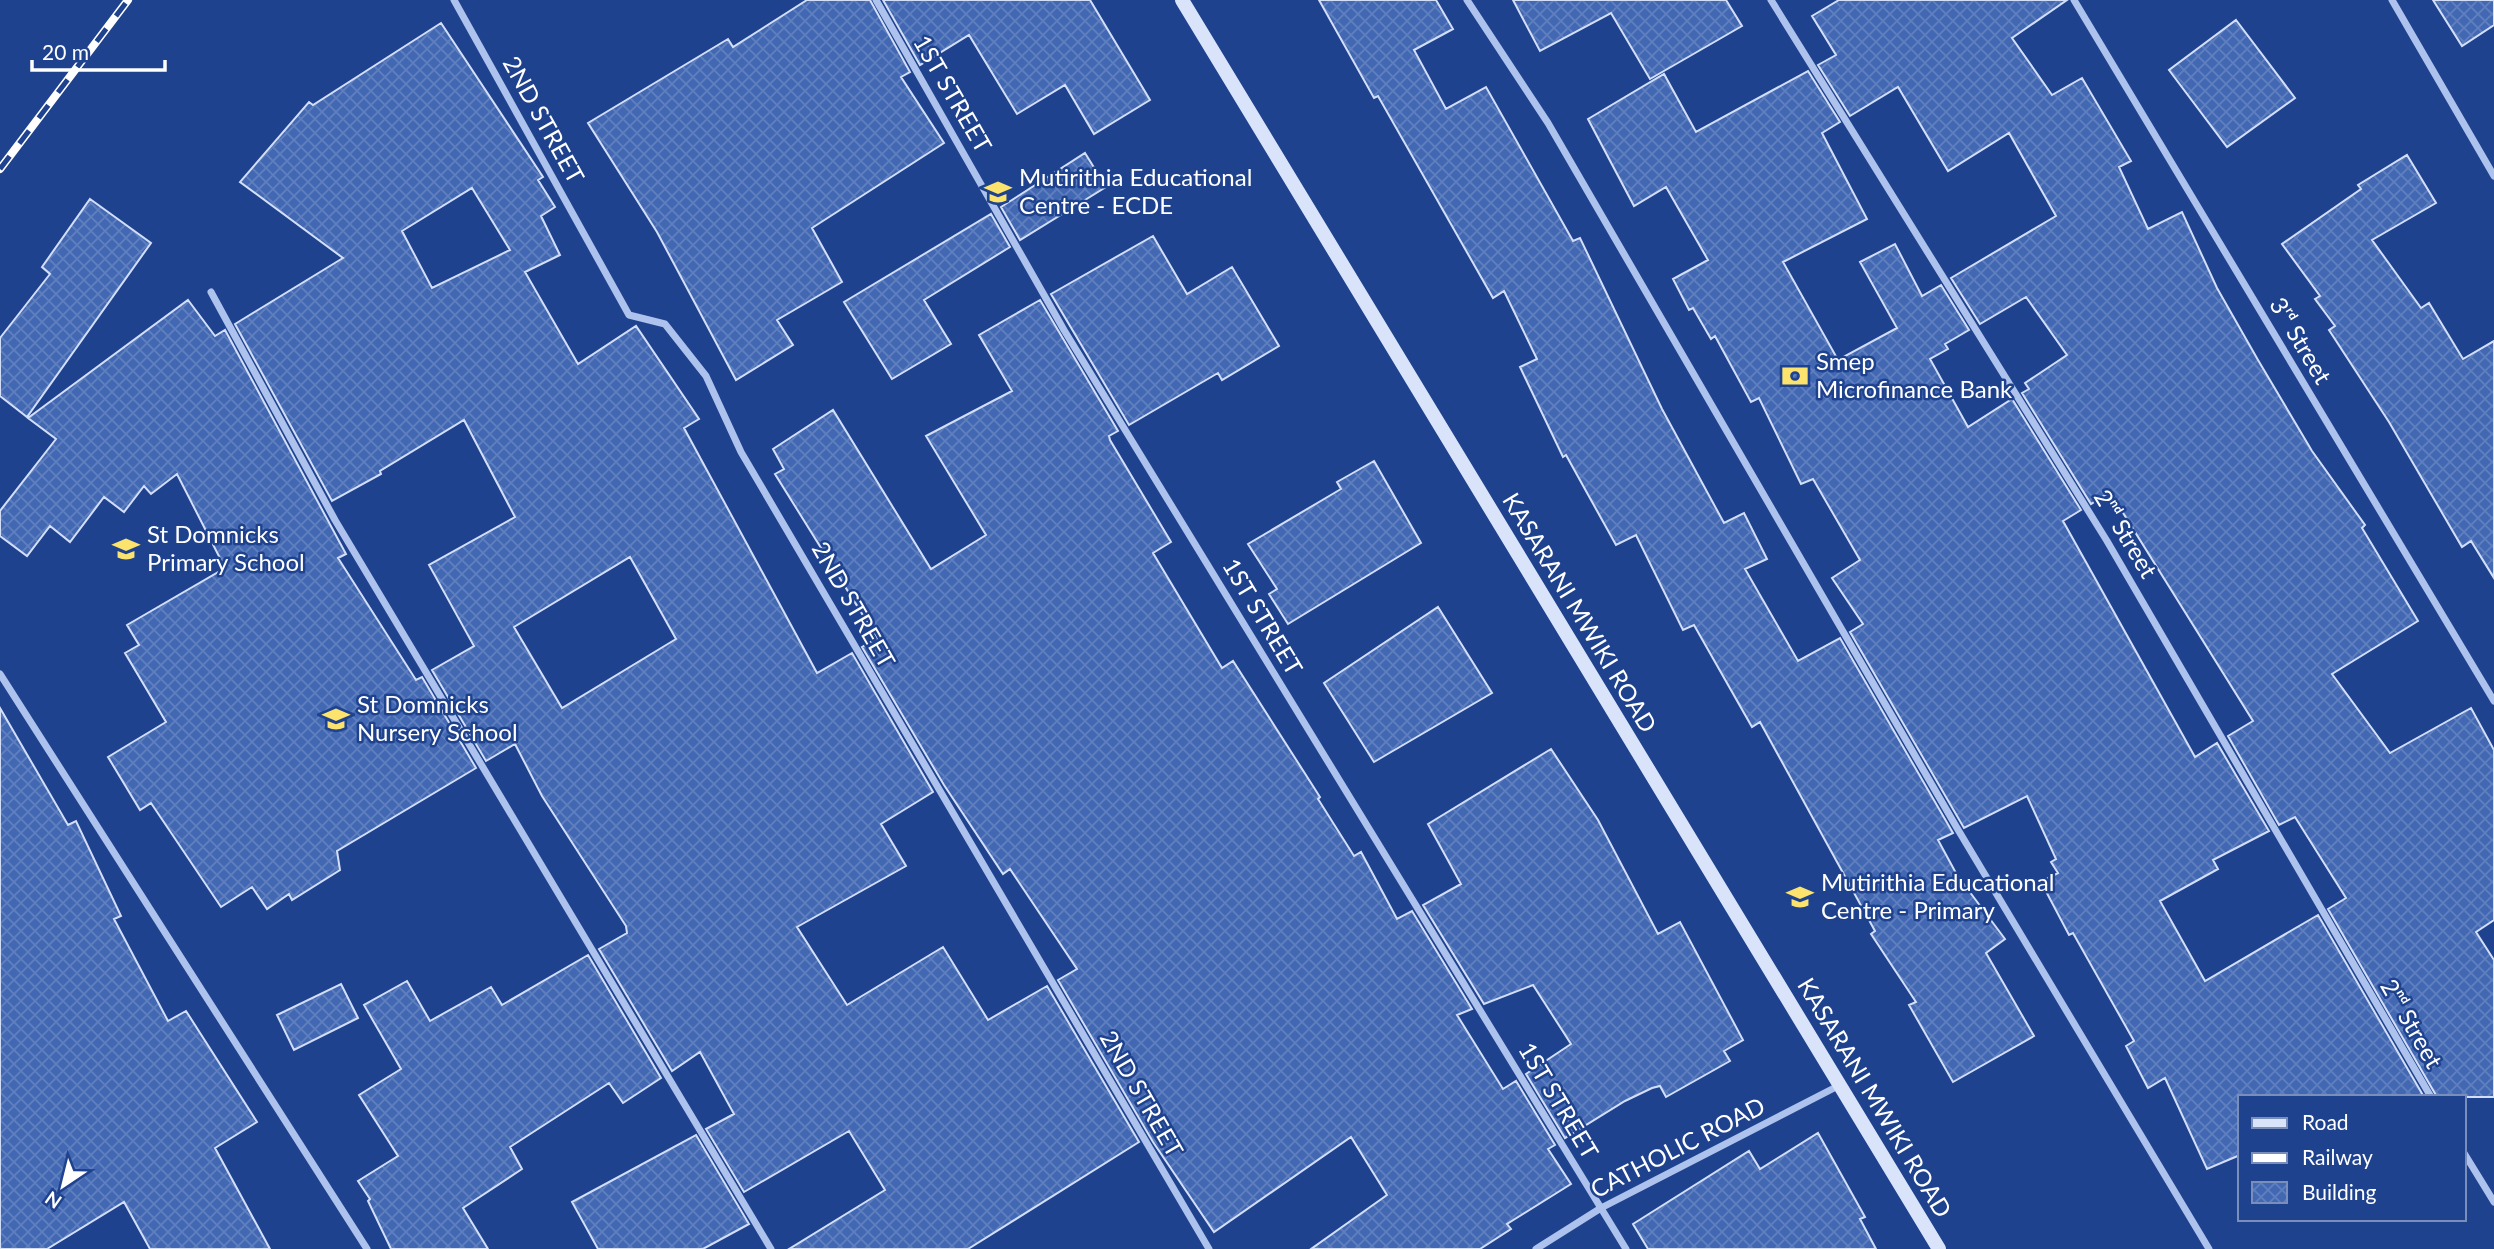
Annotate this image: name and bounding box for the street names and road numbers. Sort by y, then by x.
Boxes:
street label: 1ST STREET [908,29,999,157]
street label: 2ND STREET [498,51,591,188]
street label: 3ʳᵈ Street [2264,292,2339,389]
street label: 2ⁿᵈ Street [2089,484,2164,583]
street label: KASARANI MWIKI ROAD [1497,487,1663,737]
street label: 2ND STREET [807,536,902,672]
street label: 1ST STREET [1217,553,1309,680]
street label: KASARANI MWIKI ROAD [1792,972,1958,1222]
street label: 2ⁿᵈ Street [2375,974,2450,1073]
street label: 2ND STREET [1095,1025,1190,1161]
street label: 1ST STREET [1513,1037,1605,1164]
street label: CATHOLIC ROAD [1585,1090,1769,1203]

